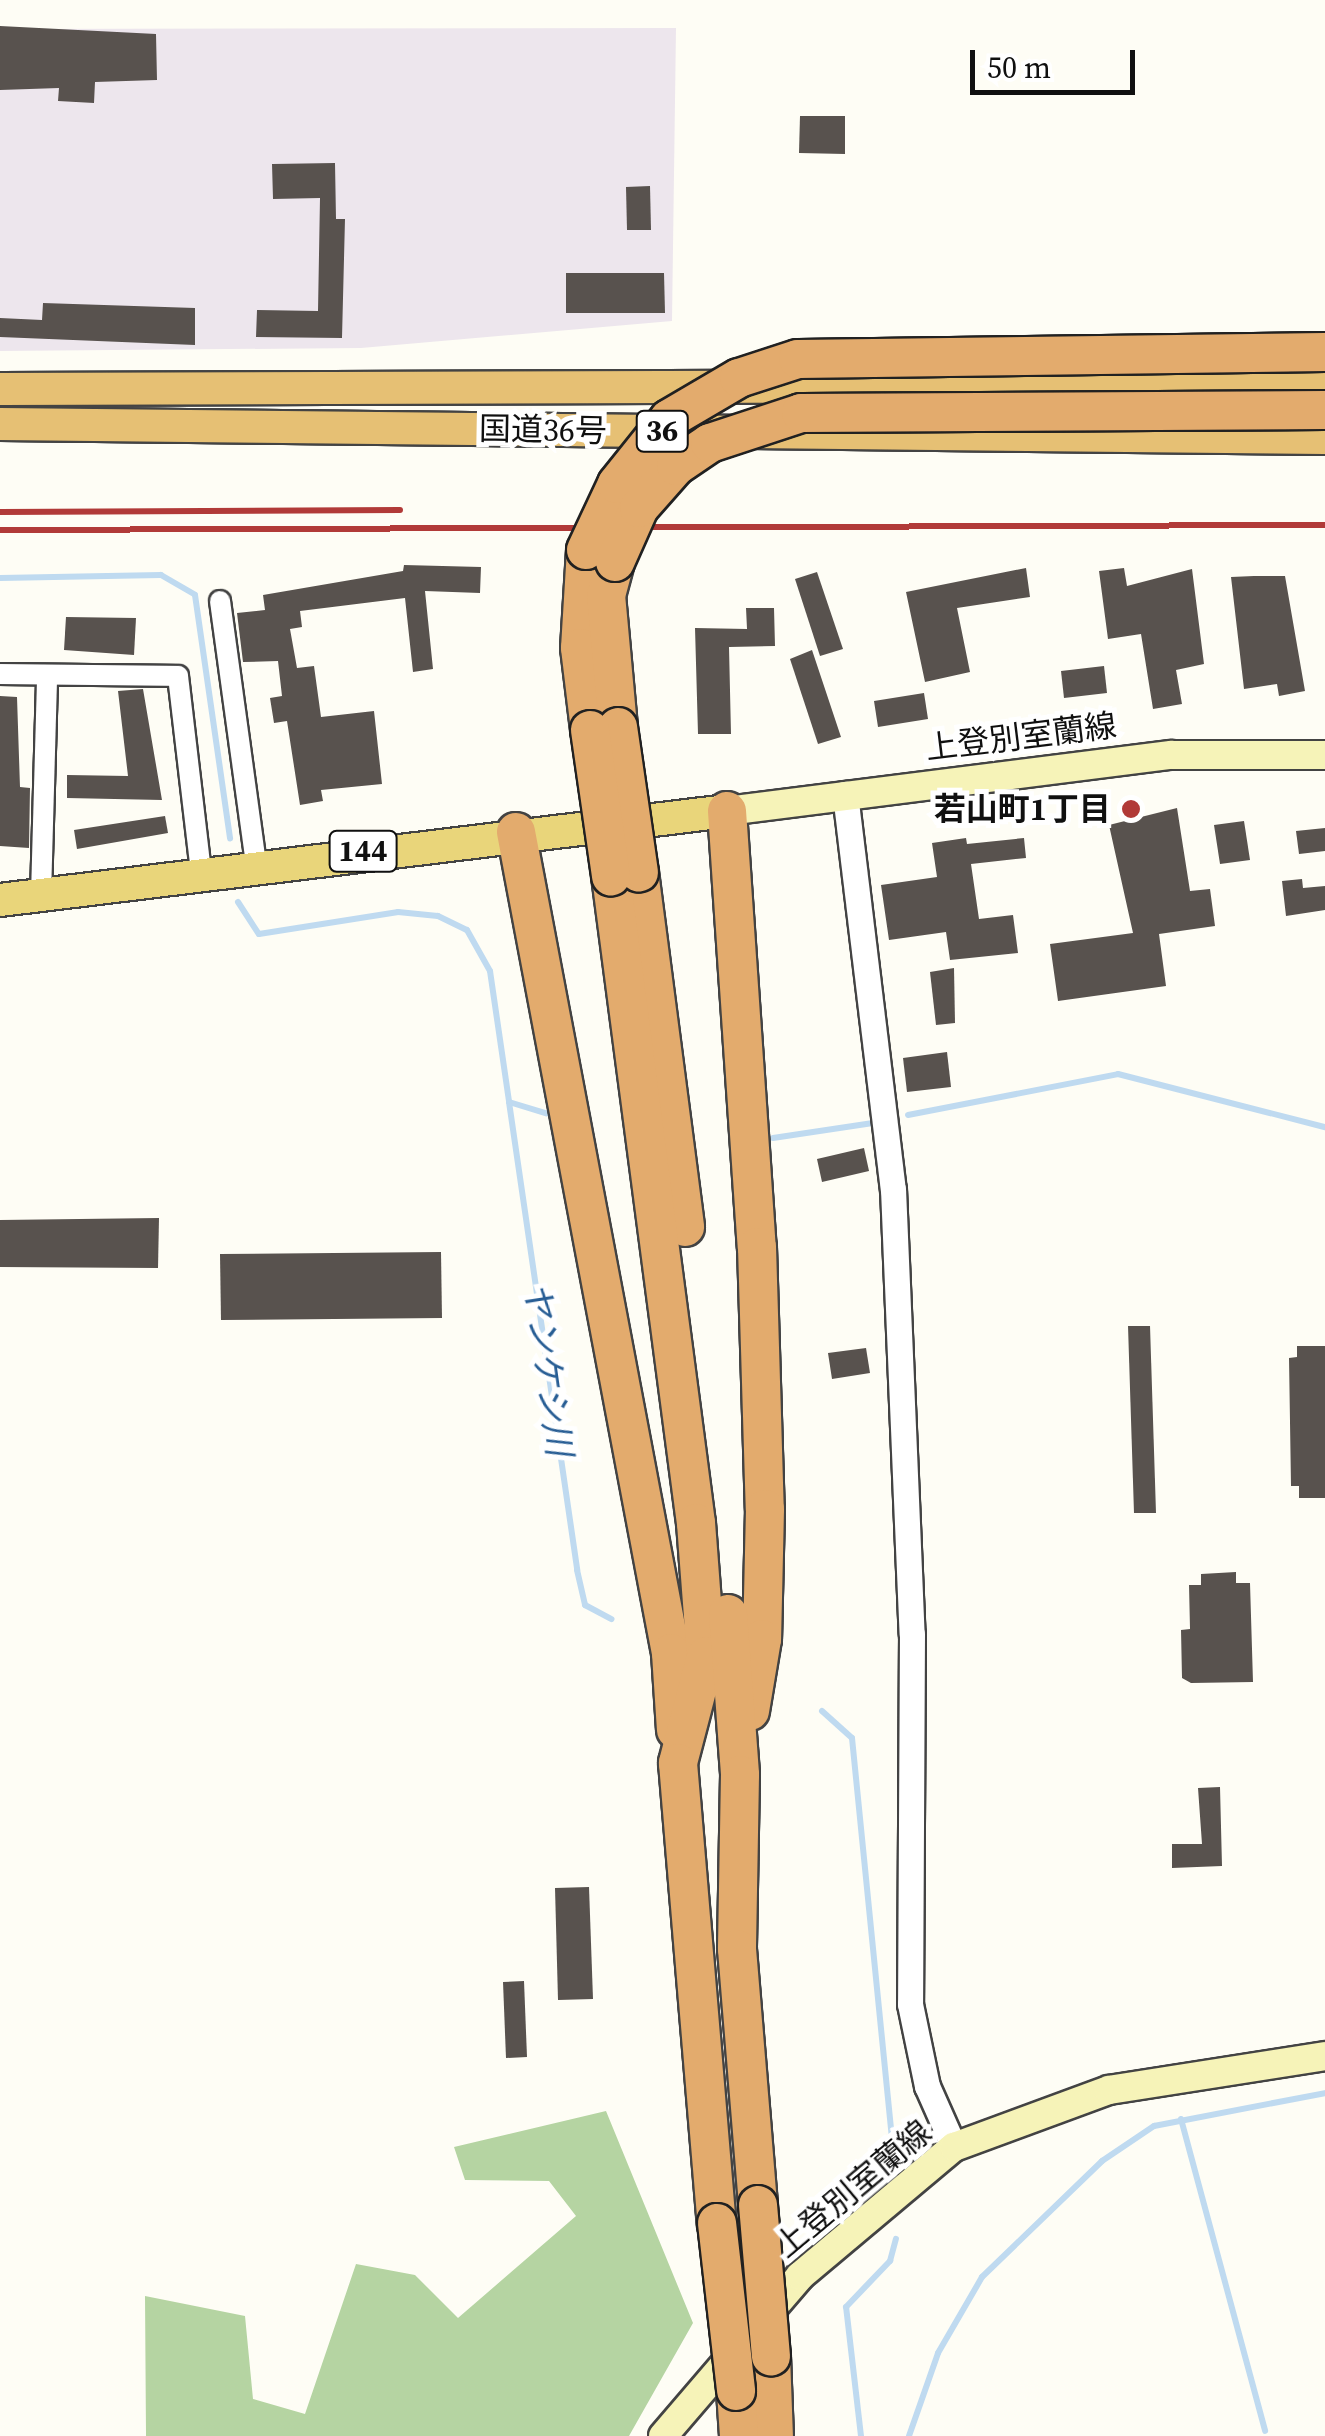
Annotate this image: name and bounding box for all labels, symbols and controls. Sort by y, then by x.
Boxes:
scale bar [975,30,1140,92]
text: 50 m [987,47,1051,88]
road number: 36 [634,406,690,456]
street label: 国道36号 [479,410,607,450]
street label: 上登別室蘭線 [923,706,1119,768]
place label: 若山町1丁目 [934,790,1111,828]
marker: 若山町1丁目 [1120,798,1142,820]
road number: 144 [328,826,398,876]
water label: ヤンケシ川 [515,1279,581,1459]
street label: 上登別室蘭線 [767,2113,939,2265]

